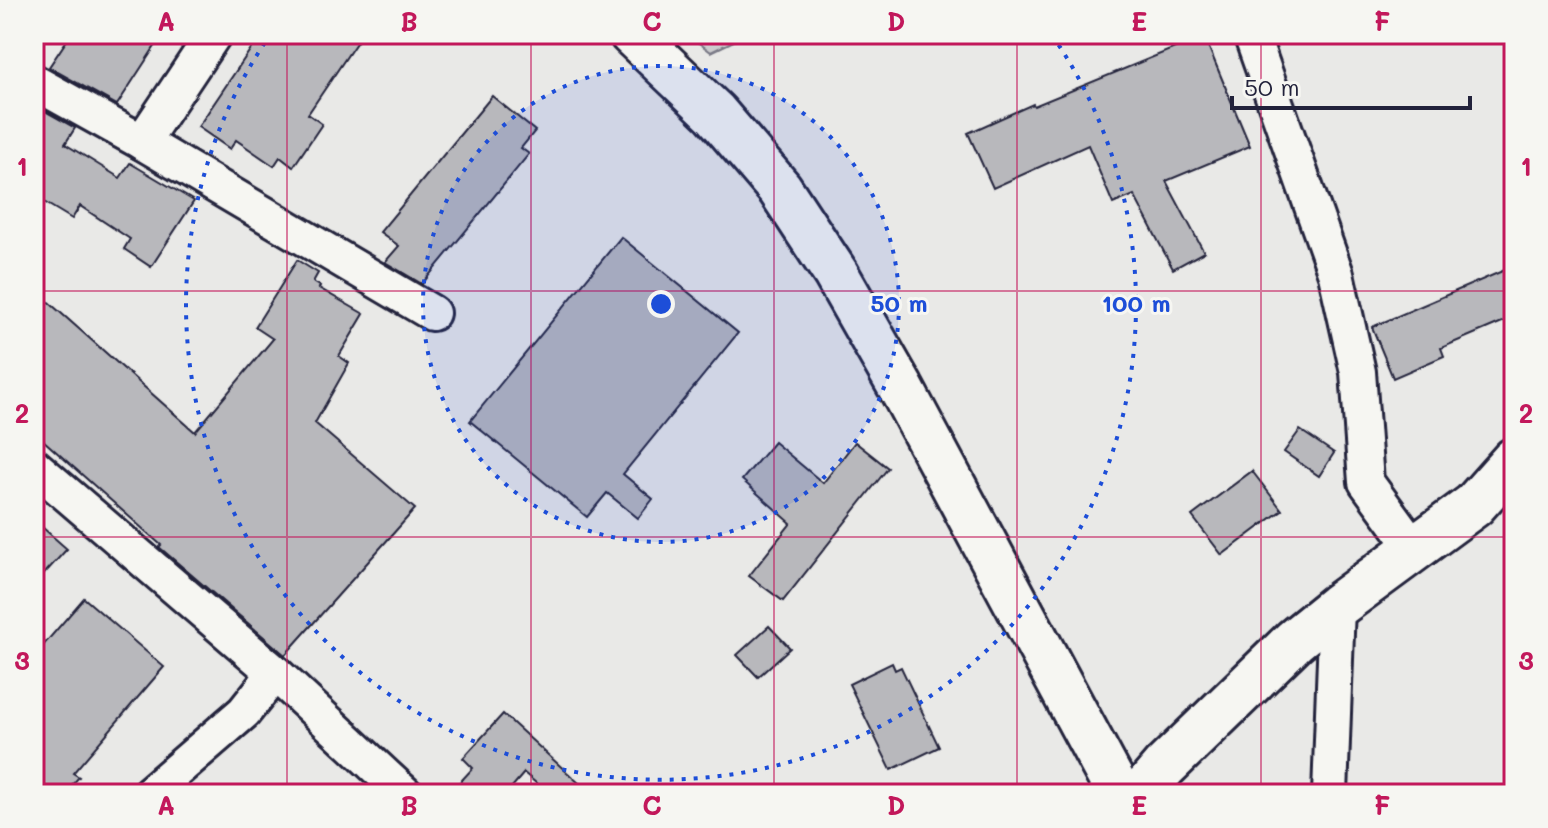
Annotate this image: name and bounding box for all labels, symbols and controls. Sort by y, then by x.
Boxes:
text: A [157,4,175,38]
text: B [400,4,418,38]
text: C [642,4,662,38]
text: D [887,4,905,38]
text: E [1131,4,1147,38]
text: F [1374,4,1390,38]
scale bar [1232,60,1470,110]
text: 50 m [1244,71,1300,102]
text: 1 [16,149,28,183]
text: 1 [1520,149,1532,183]
text: 50 m [870,287,928,318]
text: 100 m [1101,287,1171,318]
centre of rings [647,290,675,318]
text: 2 [15,396,29,430]
text: 2 [1519,396,1533,430]
text: 3 [14,643,30,677]
text: 3 [1518,643,1534,677]
text: A [157,788,175,822]
text: B [400,788,418,822]
text: C [642,788,662,822]
text: D [887,788,905,822]
text: E [1131,788,1147,822]
text: F [1374,788,1390,822]

